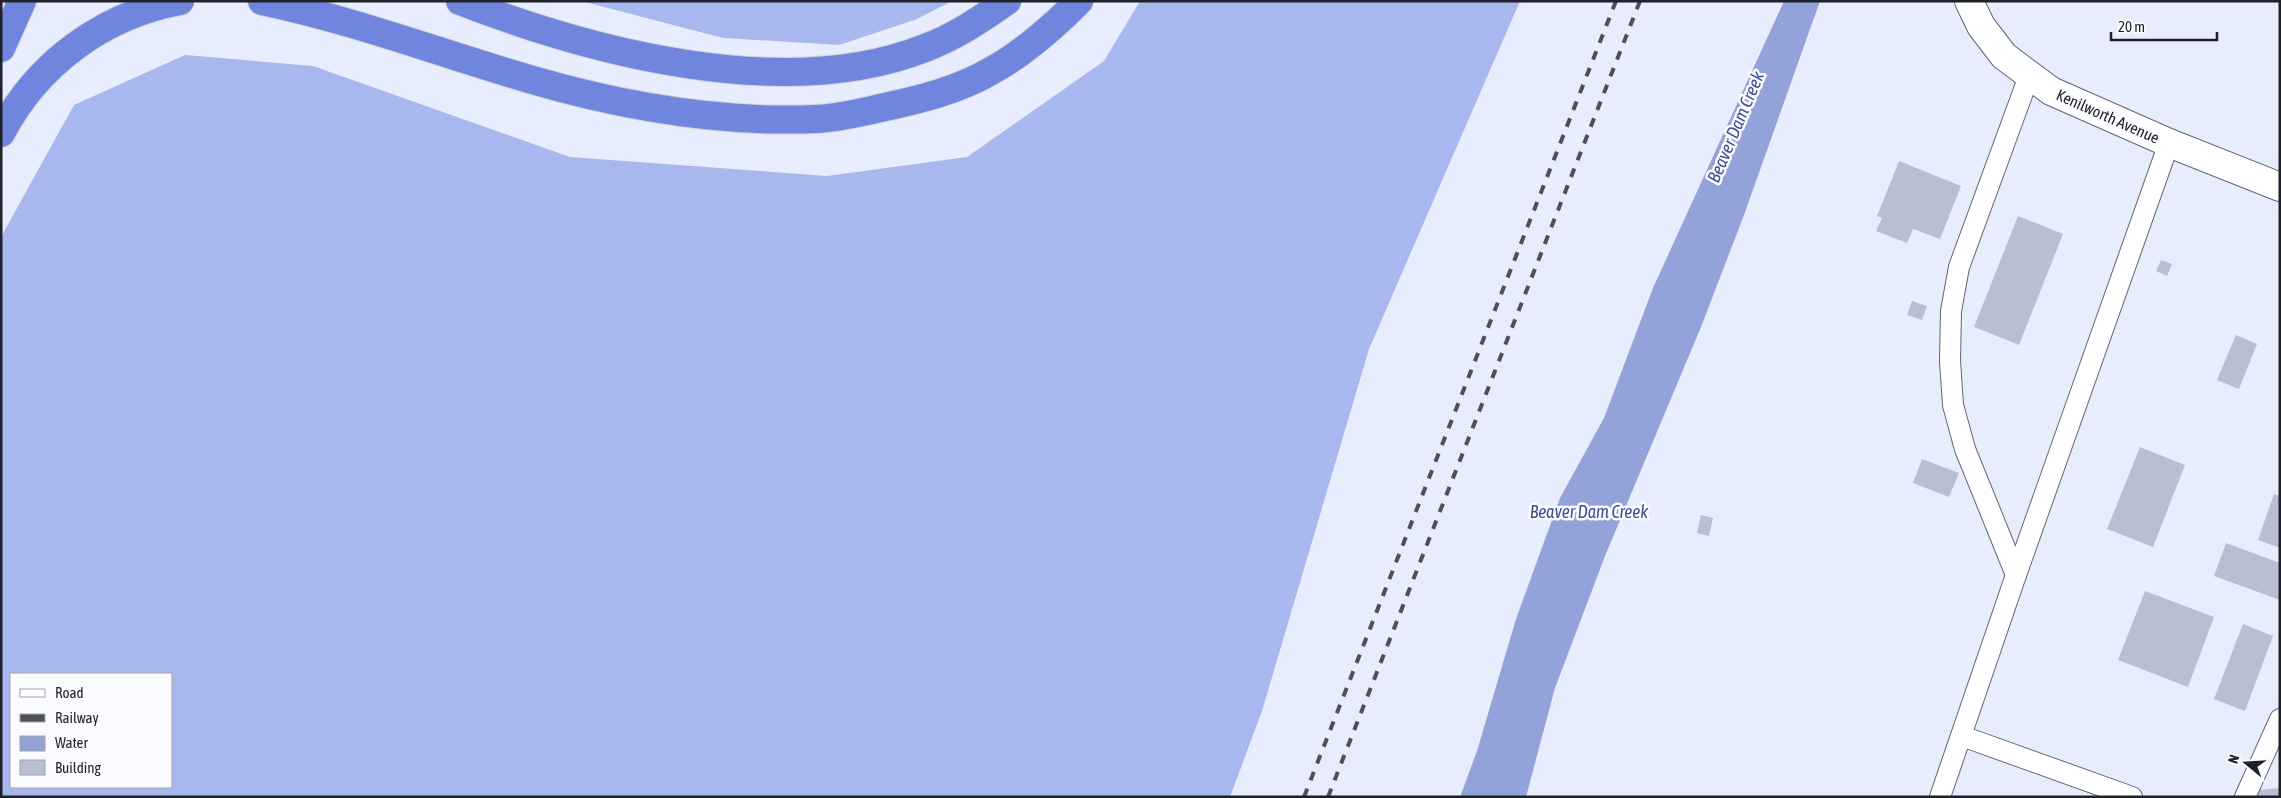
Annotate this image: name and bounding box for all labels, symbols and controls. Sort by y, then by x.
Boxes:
scale bar [2111,10,2217,42]
text: 20 m [2118,18,2145,35]
water label: Beaver Dam Creek [1703,67,1769,185]
street label: Kenilworth Avenue [2054,85,2162,147]
water label: Beaver Dam Creek [1530,501,1649,522]
legend [10,673,172,788]
text: Road [55,684,84,701]
text: Railway [55,709,99,726]
text: Water [55,734,88,751]
north arrow [2221,738,2271,788]
text: N [2225,753,2243,765]
text: Building [55,759,101,776]

